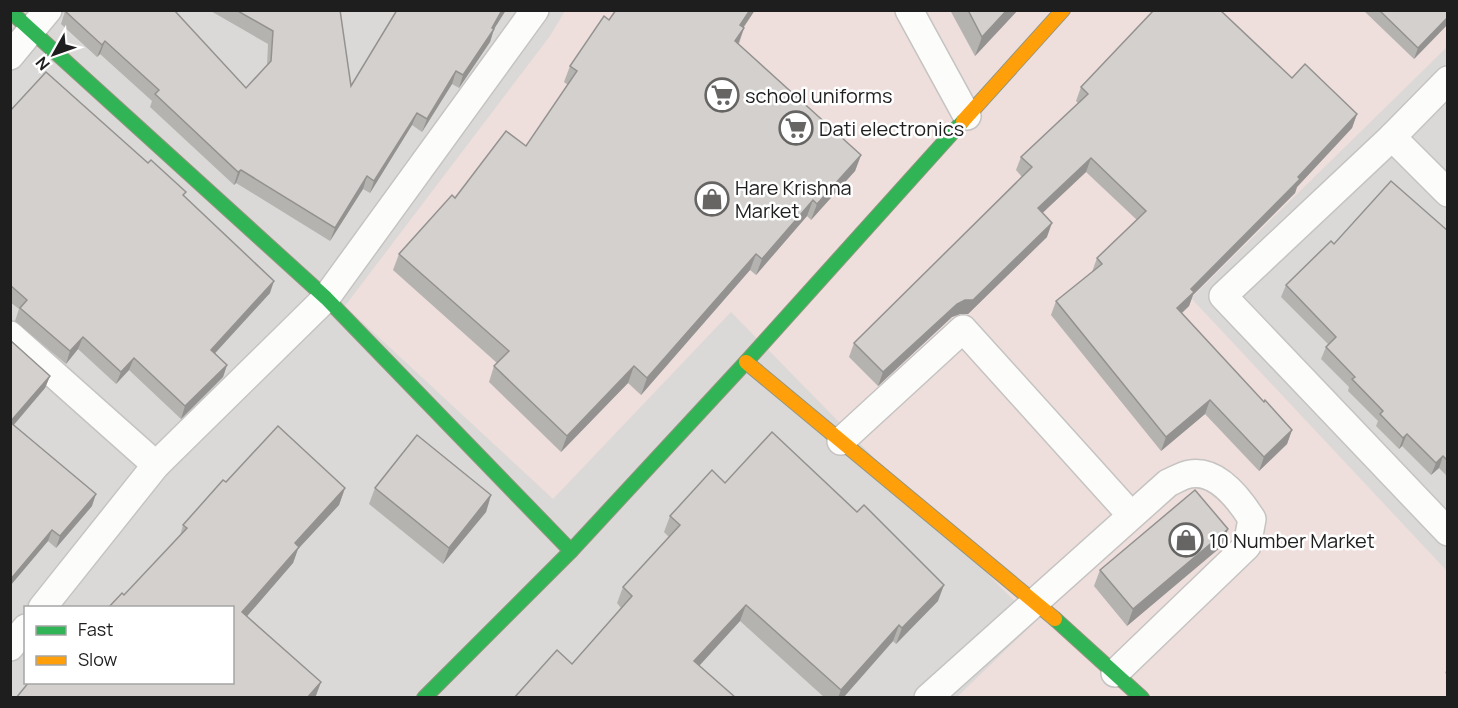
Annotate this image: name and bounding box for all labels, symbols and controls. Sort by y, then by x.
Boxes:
north arrow [24,24,84,84]
text: N [30,52,55,75]
supermarket icon: school uniforms [704,77,740,113]
place label: school uniforms [745,82,892,109]
supermarket icon: Dati electronics [778,110,814,146]
place label: Dati electronics [819,115,964,142]
place label: Hare Krishna Market [735,174,852,224]
shop icon: Hare Krishna Market [694,181,730,217]
shop icon: 10 Number Market [1168,522,1204,558]
place label: 10 Number Market [1209,527,1375,554]
legend [24,606,234,684]
text: Fast [78,617,113,641]
text: Slow [78,647,118,671]

